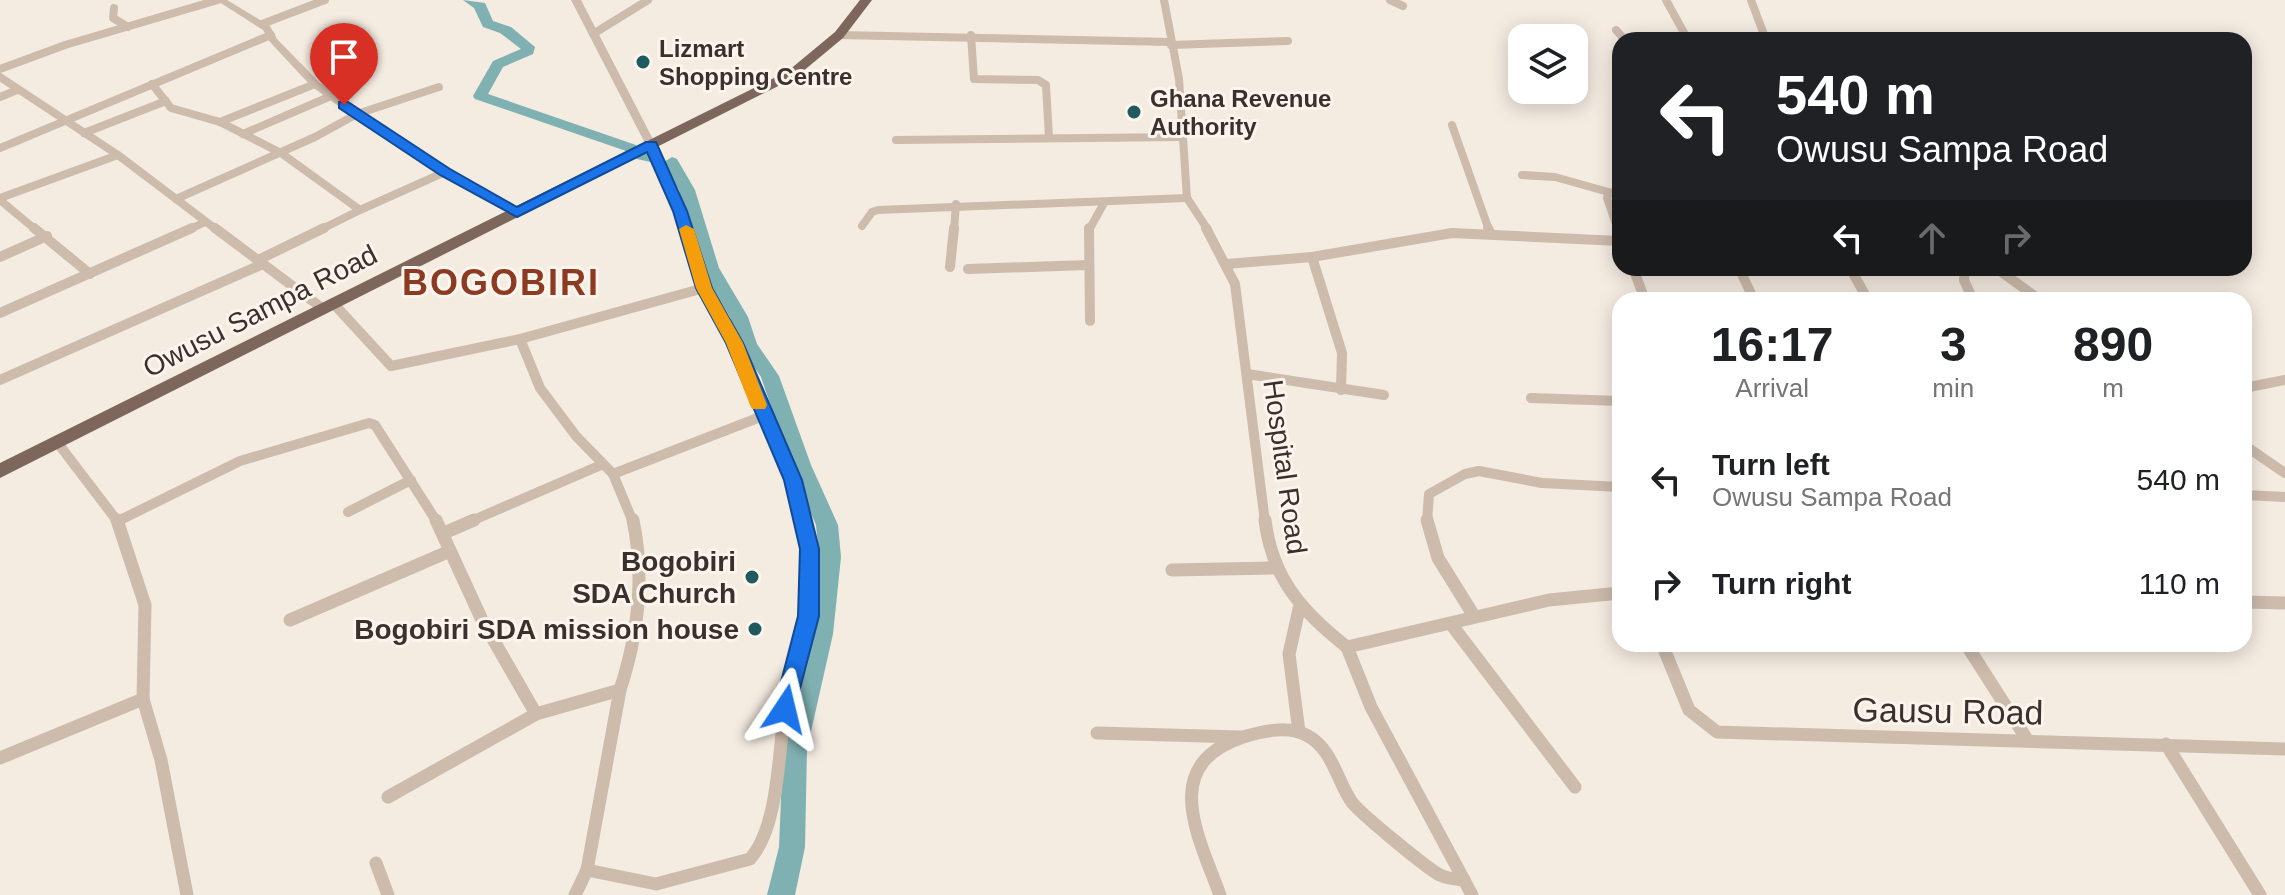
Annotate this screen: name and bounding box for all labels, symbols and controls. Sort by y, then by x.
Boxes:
pin [310,23,378,105]
map controls [1508,24,1588,104]
button: layers [1508,24,1588,104]
icon: arrive [322,35,366,79]
place label: Lizmart Shopping Centre [659,35,852,90]
marker: Lizmart Shopping Centre [634,53,652,71]
text: 540 m [1776,63,1935,126]
icon: left [1644,64,1748,168]
place label: Ghana Revenue Authority [1150,85,1331,140]
marker: Ghana Revenue Authority [1125,103,1143,121]
text: Owusu Sampa Road [1776,129,2108,170]
icon: left [1826,216,1870,260]
icon: ahead [1910,216,1954,260]
icon: right [1994,216,2038,260]
street label: Owusu Sampa Road [138,239,382,383]
district label: BOGOBIRI [402,262,600,303]
text: 16:17 [1711,318,1834,371]
text: 3 [1940,318,1967,371]
text: 890 [2073,318,2153,371]
text: Arrival [1735,373,1809,403]
text: min [1932,373,1974,403]
text: m [2102,373,2124,403]
street label: Hospital Road [1257,378,1313,556]
text: Turn left [1712,448,1830,481]
icon: left [1644,458,1688,502]
text: 540 m [2137,463,2220,496]
text: Owusu Sampa Road [1712,482,1952,512]
place label: Bogobiri SDA Church [572,546,736,609]
icon: right [1644,562,1688,606]
text: Turn right [1712,567,1851,600]
text: 110 m [2139,567,2220,600]
marker: Bogobiri SDA Church [743,568,761,586]
place label: Bogobiri SDA mission house [354,614,739,645]
marker: Bogobiri SDA mission house [746,620,764,638]
position arrow [743,667,827,751]
street label: Gausu Road [1852,690,2044,732]

